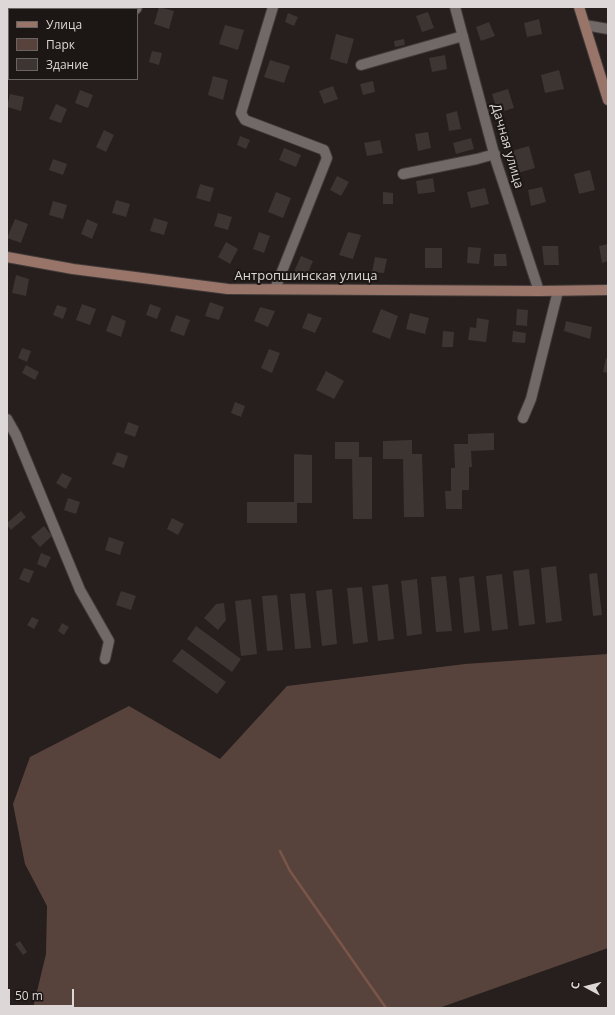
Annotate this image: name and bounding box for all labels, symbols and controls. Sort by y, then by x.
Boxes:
legend [8,8,138,80]
text: Улица [46,16,82,33]
text: Парк [46,36,75,53]
text: Здание [46,56,89,73]
street label: Дачная улица [487,102,527,190]
street label: Антропшинская улица [235,268,377,284]
north arrow [567,967,607,1007]
scale bar [10,981,76,1007]
text: С [567,981,582,990]
text: 50 m [15,987,43,1004]

